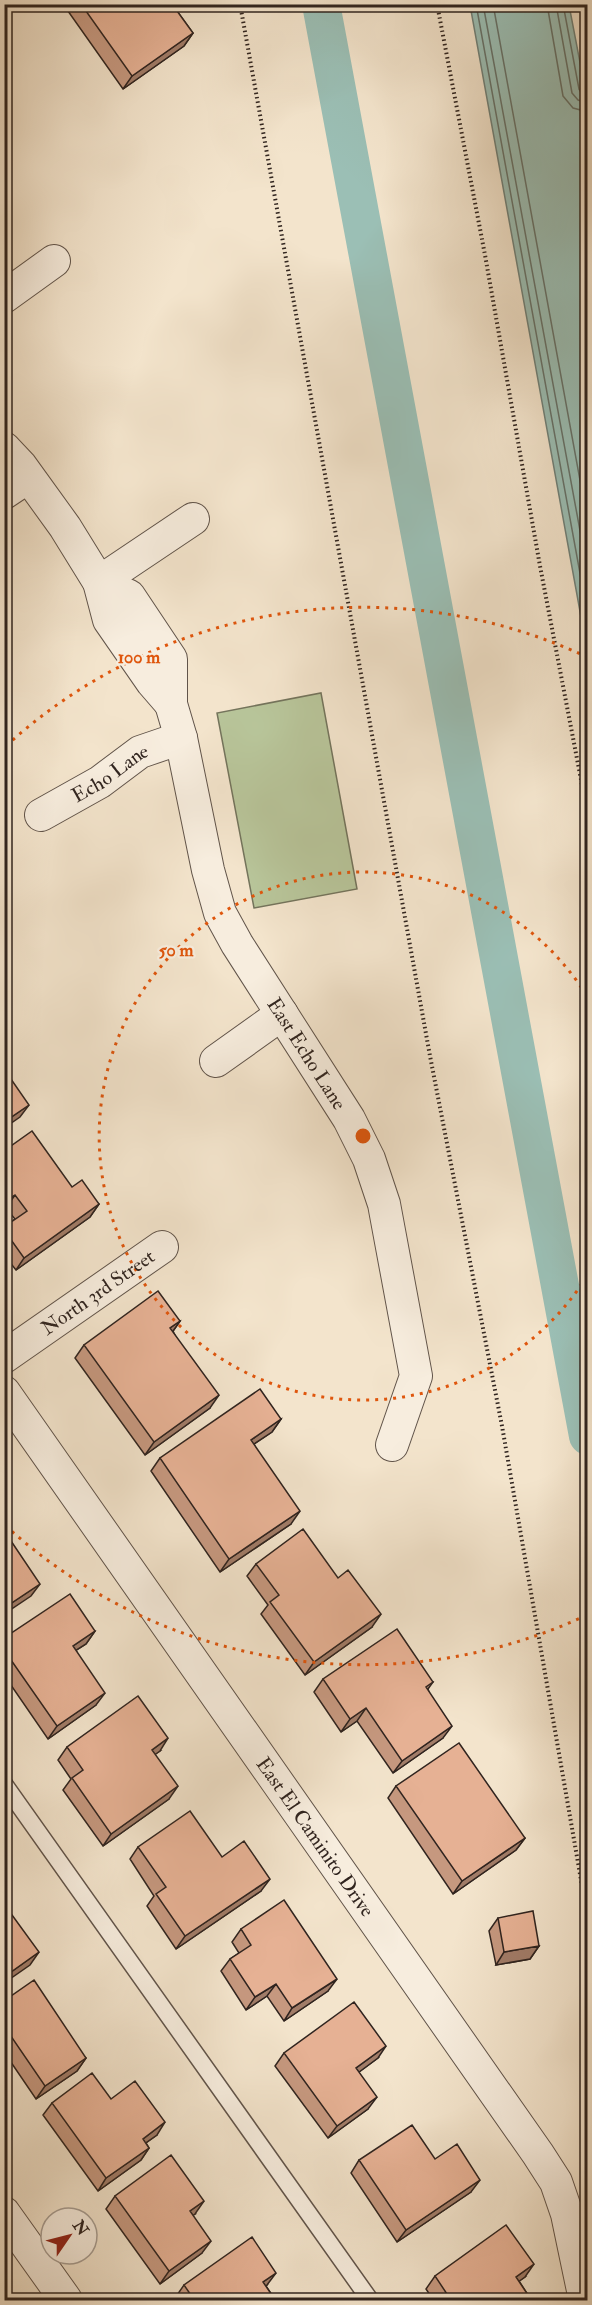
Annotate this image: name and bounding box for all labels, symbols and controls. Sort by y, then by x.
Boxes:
text: 100 m [118,646,161,669]
street label: Echo Lane [67,738,151,808]
text: 50 m [159,939,194,962]
street label: East Echo Lane [262,993,352,1114]
centre of rings [353,1126,373,1146]
street label: North 3rd Street [36,1243,160,1340]
street label: East El Caminito Drive [251,1752,380,1921]
north arrow [39,2206,99,2266]
text: N [68,2216,93,2240]

